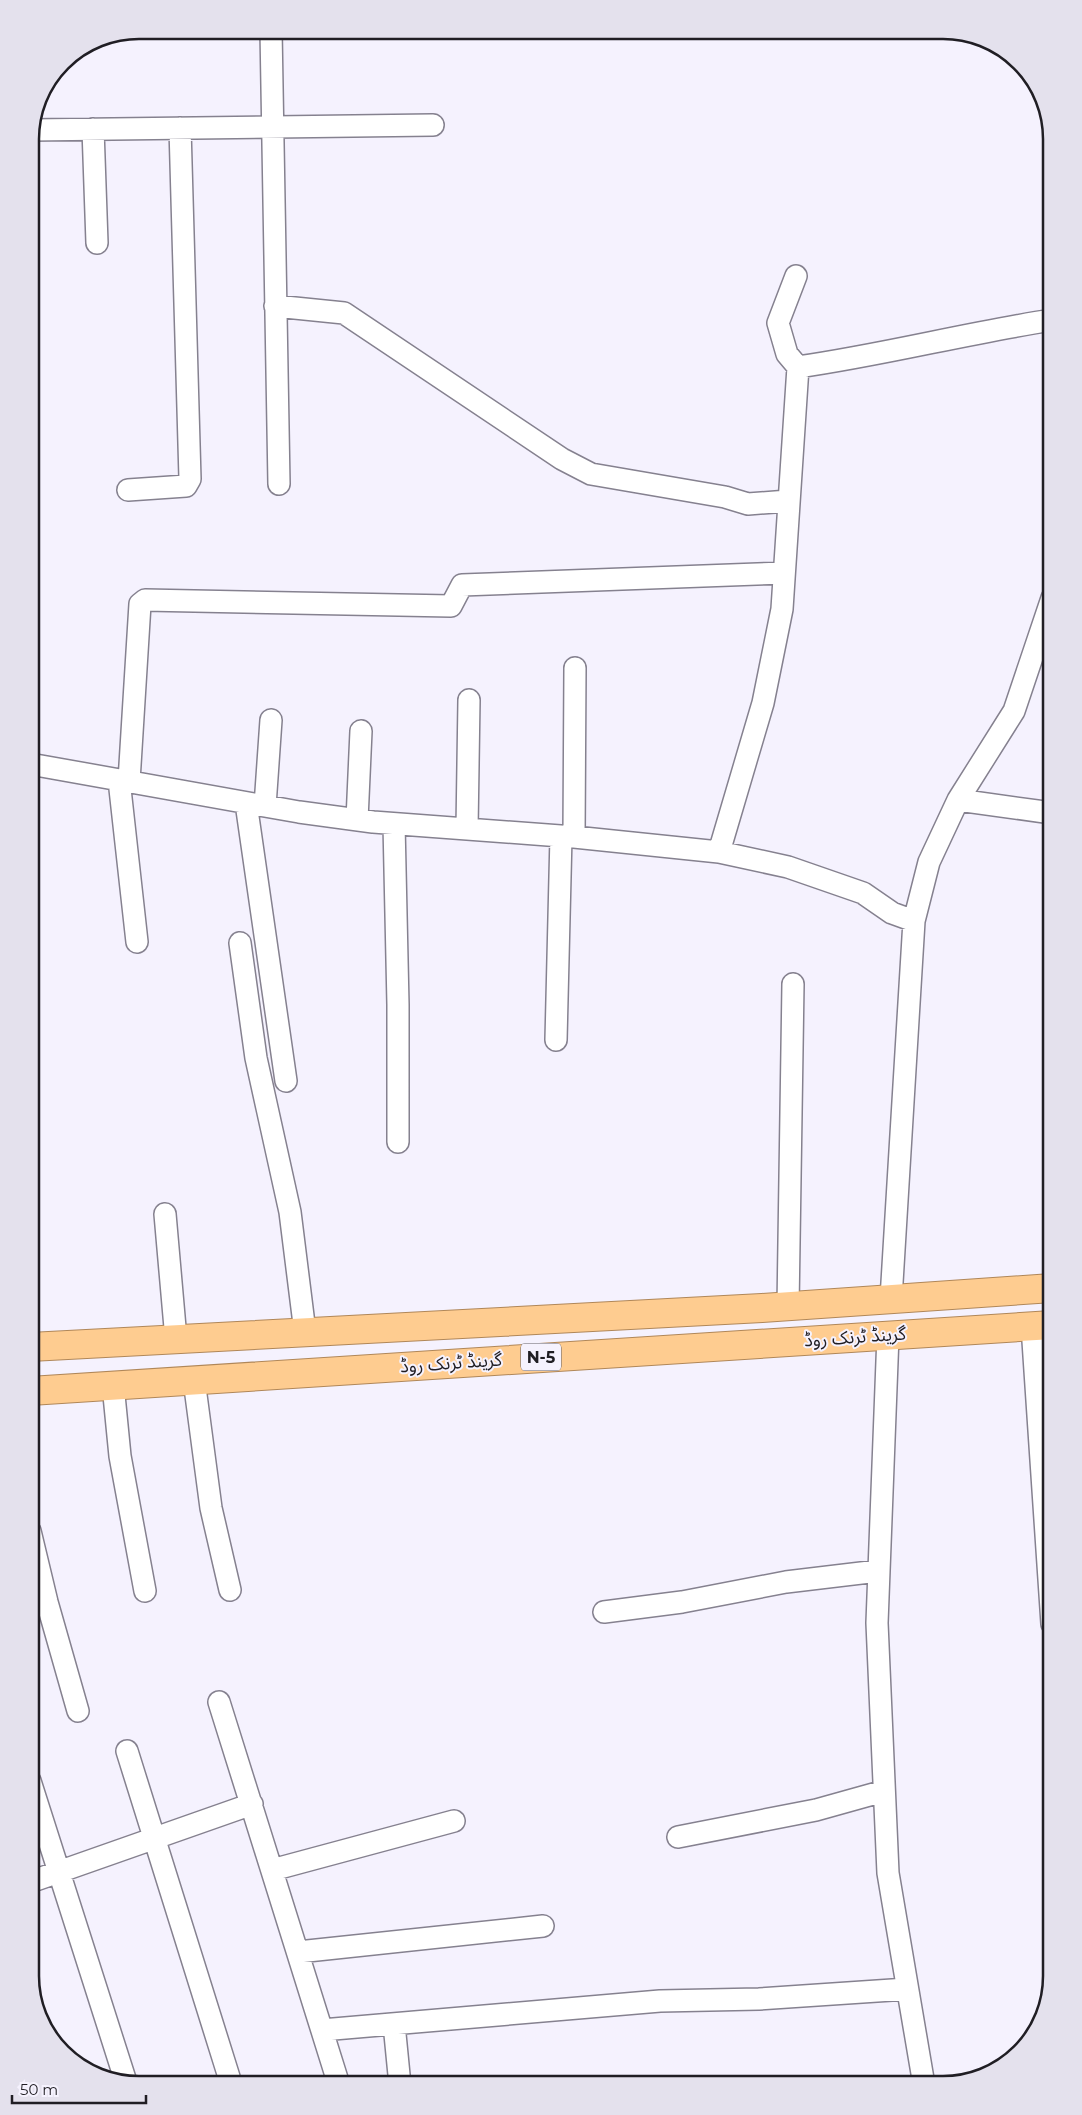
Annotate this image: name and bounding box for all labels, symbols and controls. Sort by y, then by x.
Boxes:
street label: گرینڈ ٹرنک روڈ [803,1322,907,1352]
road number: N-5 [521,1344,561,1370]
street label: گرینڈ ٹرنک روڈ [399,1348,503,1378]
scale bar [12,2072,146,2104]
text: 50 m [20,2080,58,2099]

